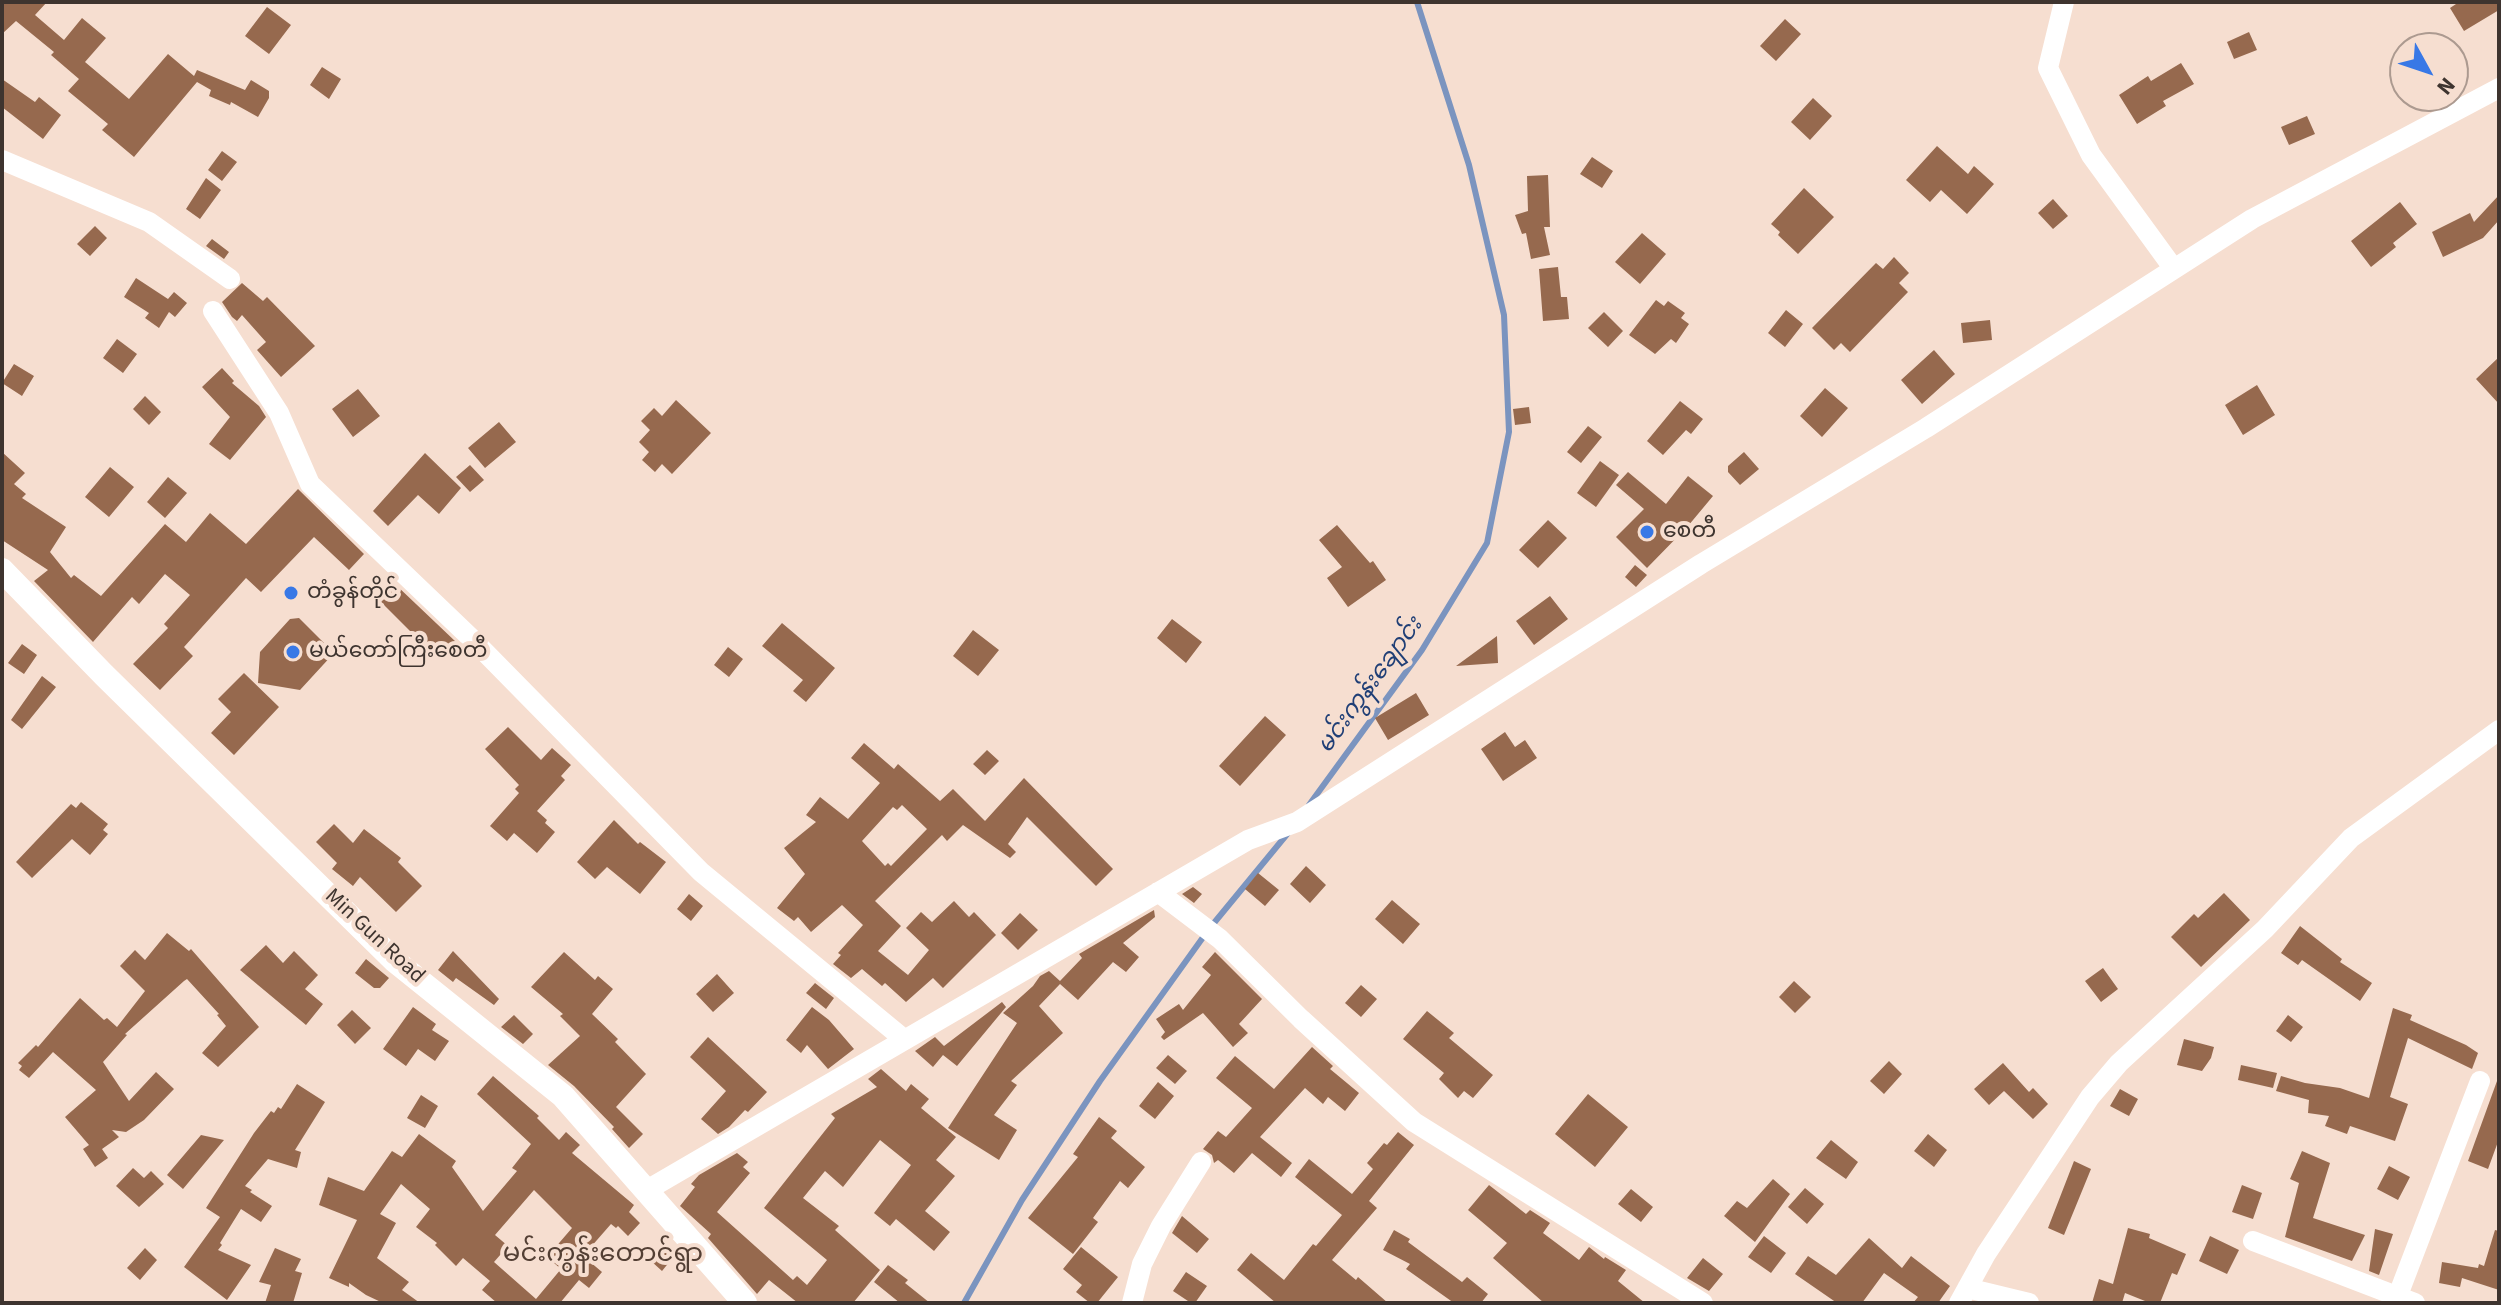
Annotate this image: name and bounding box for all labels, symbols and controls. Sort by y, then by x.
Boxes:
north arrow [2389,32,2469,112]
text: N [2429,70,2463,102]
place label: စေတီ [1663,519,1716,545]
marker: စေတီ [1638,523,1656,541]
place label: တံခွန်တိုင် [307,580,398,606]
marker: တံခွန်တိုင် [282,584,300,602]
water label: မင်းကွန်းချောင်း [1312,612,1430,760]
place label: မယ်တော်ကြီးစေတီ [309,639,488,665]
marker: မယ်တော်ကြီးစေတီ [284,643,302,661]
street label: Min Gun Road [319,884,429,990]
district label: မင်းကွန်းတောင်ရွာ [503,1239,703,1271]

